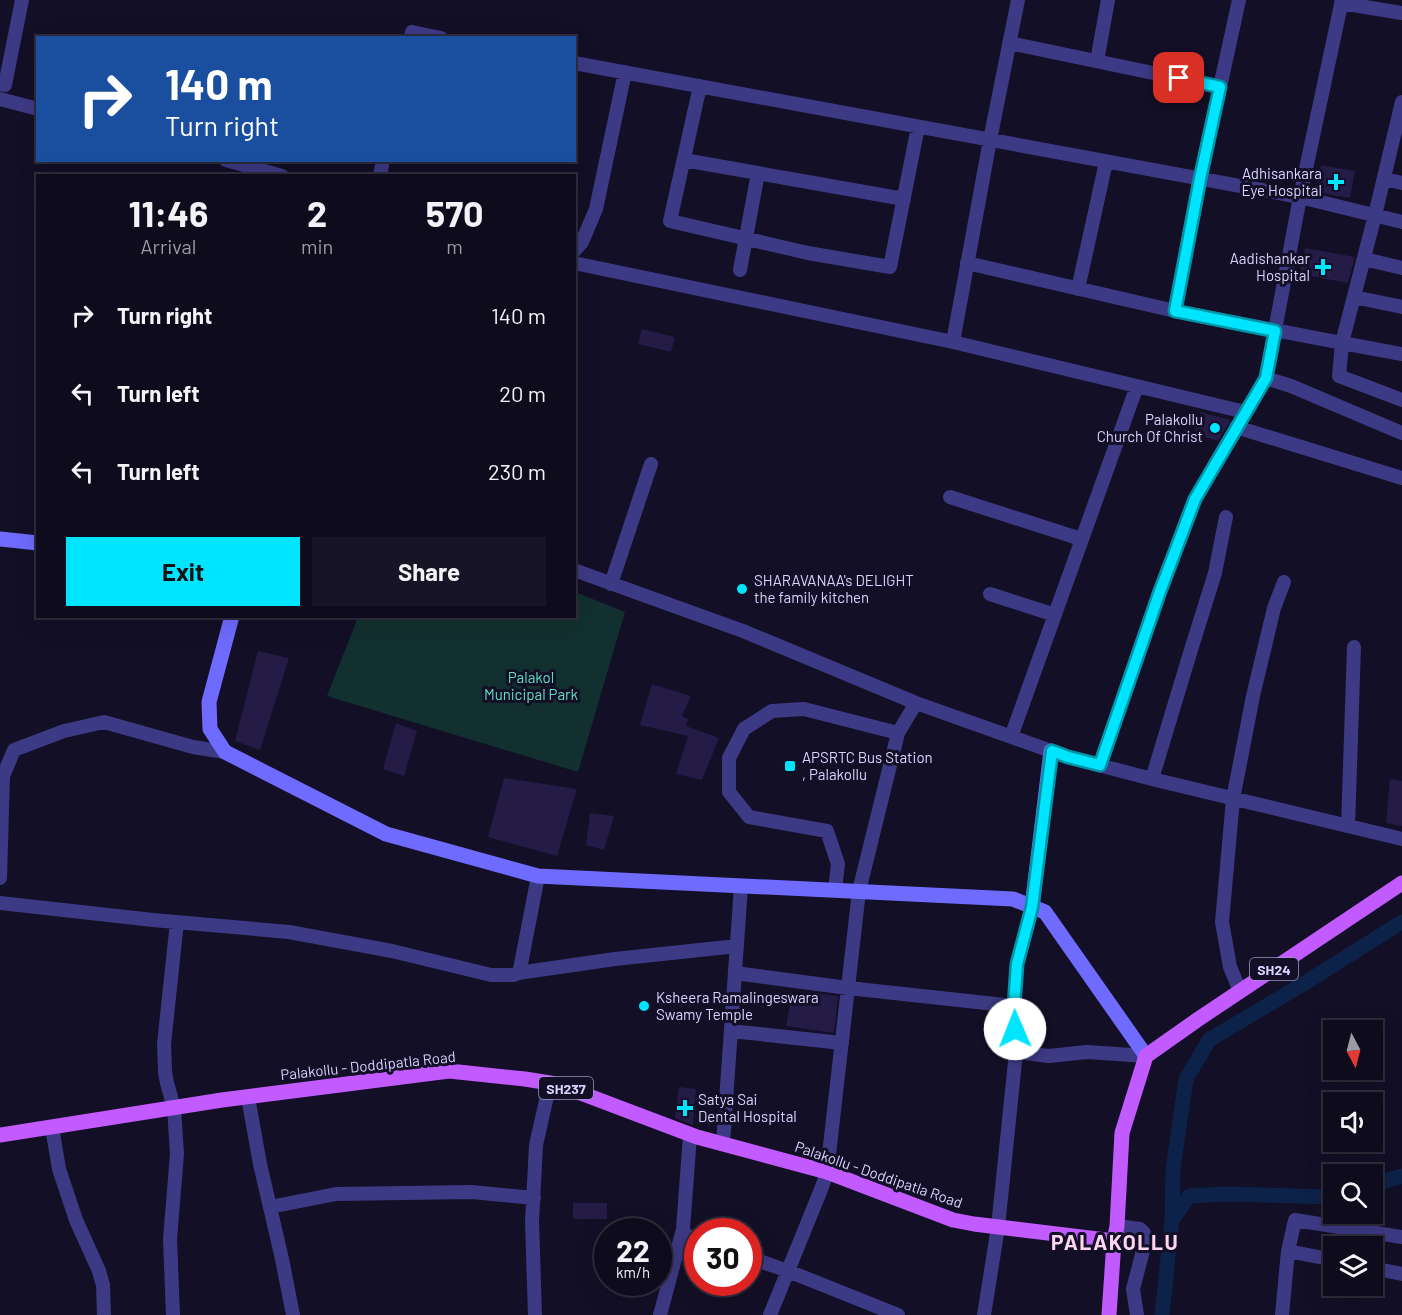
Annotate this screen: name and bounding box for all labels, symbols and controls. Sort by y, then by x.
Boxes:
pin [1153,52,1204,103]
text: 140 m [165,58,273,108]
icon: right [66,60,144,138]
icon: arrive [1162,61,1195,94]
text: Turn right [165,109,279,141]
place label: Adhisankara Eye Hospital [1241,164,1322,199]
marker: Adhisankara Eye Hospital [1327,173,1345,191]
text: 11:46 [128,191,208,234]
text: 2 [307,191,327,234]
text: 570 [426,191,484,234]
text: Arrival [140,234,196,258]
text: min [301,234,333,258]
text: m [446,234,463,258]
place label: Aadishankar Hospital [1230,249,1311,284]
marker: Aadishankar Hospital [1314,258,1332,276]
icon: right [66,299,99,332]
text: Turn right [117,302,212,328]
text: 140 m [491,302,546,328]
icon: left [66,377,99,410]
text: Turn left [117,380,200,406]
text: 20 m [499,380,546,406]
place label: Palakollu Church Of Christ [1097,410,1203,445]
marker: Palakollu Church Of Christ [1208,421,1222,435]
icon: left [66,455,99,488]
text: Turn left [117,458,200,484]
text: 230 m [488,458,546,484]
button: Exit [66,537,300,606]
button: Share [312,537,546,606]
place label: SHARAVANAA's DELIGHT the family kitchen [754,571,914,606]
marker: SHARAVANAA's DELIGHT the family kitchen [735,582,749,596]
park label: Palakol Municipal Park [484,668,579,703]
place label: APSRTC Bus Station , Palakollu [802,748,933,783]
marker: APSRTC Bus Station , Palakollu [783,759,797,773]
road number: SH24 [1250,958,1298,980]
place label: Ksheera Ramalingeswara Swamy Temple [656,988,819,1023]
position arrow [983,997,1047,1061]
marker: Ksheera Ramalingeswara Swamy Temple [637,999,651,1013]
north arrow [1323,1020,1383,1080]
map controls [1323,1020,1383,1296]
street label: Palakollu - Doddipatla Road [279,1047,457,1083]
road number: SH237 [539,1077,593,1099]
place label: Satya Sai Dental Hospital [698,1090,797,1125]
button: sound [1323,1092,1383,1152]
marker: Satya Sai Dental Hospital [676,1099,694,1117]
street label: Palakollu - Doddipatla Road [793,1137,965,1211]
button: search [1323,1164,1383,1224]
speed limit sign: 30 [684,1218,762,1296]
district label: PALAKOLLU [1051,1229,1179,1254]
text: 22 [616,1232,650,1268]
button: layers [1323,1236,1383,1296]
text: km/h [616,1263,650,1281]

